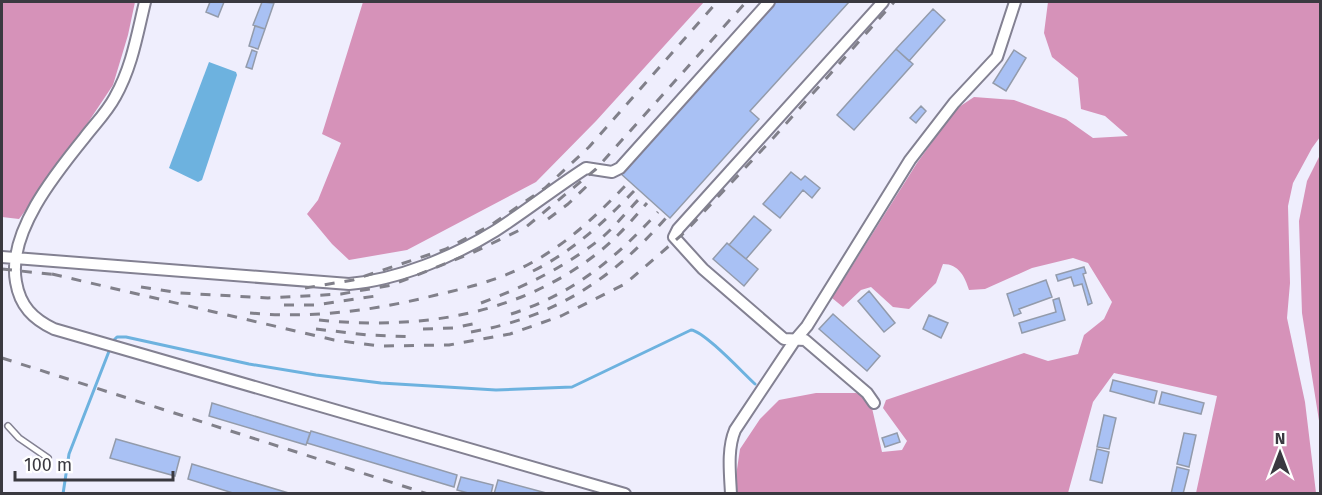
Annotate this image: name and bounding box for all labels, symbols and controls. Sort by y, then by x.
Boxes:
north arrow [1250,423,1310,483]
text: N [1275,429,1285,448]
scale bar [15,444,172,482]
text: 100 m [24,454,72,476]

